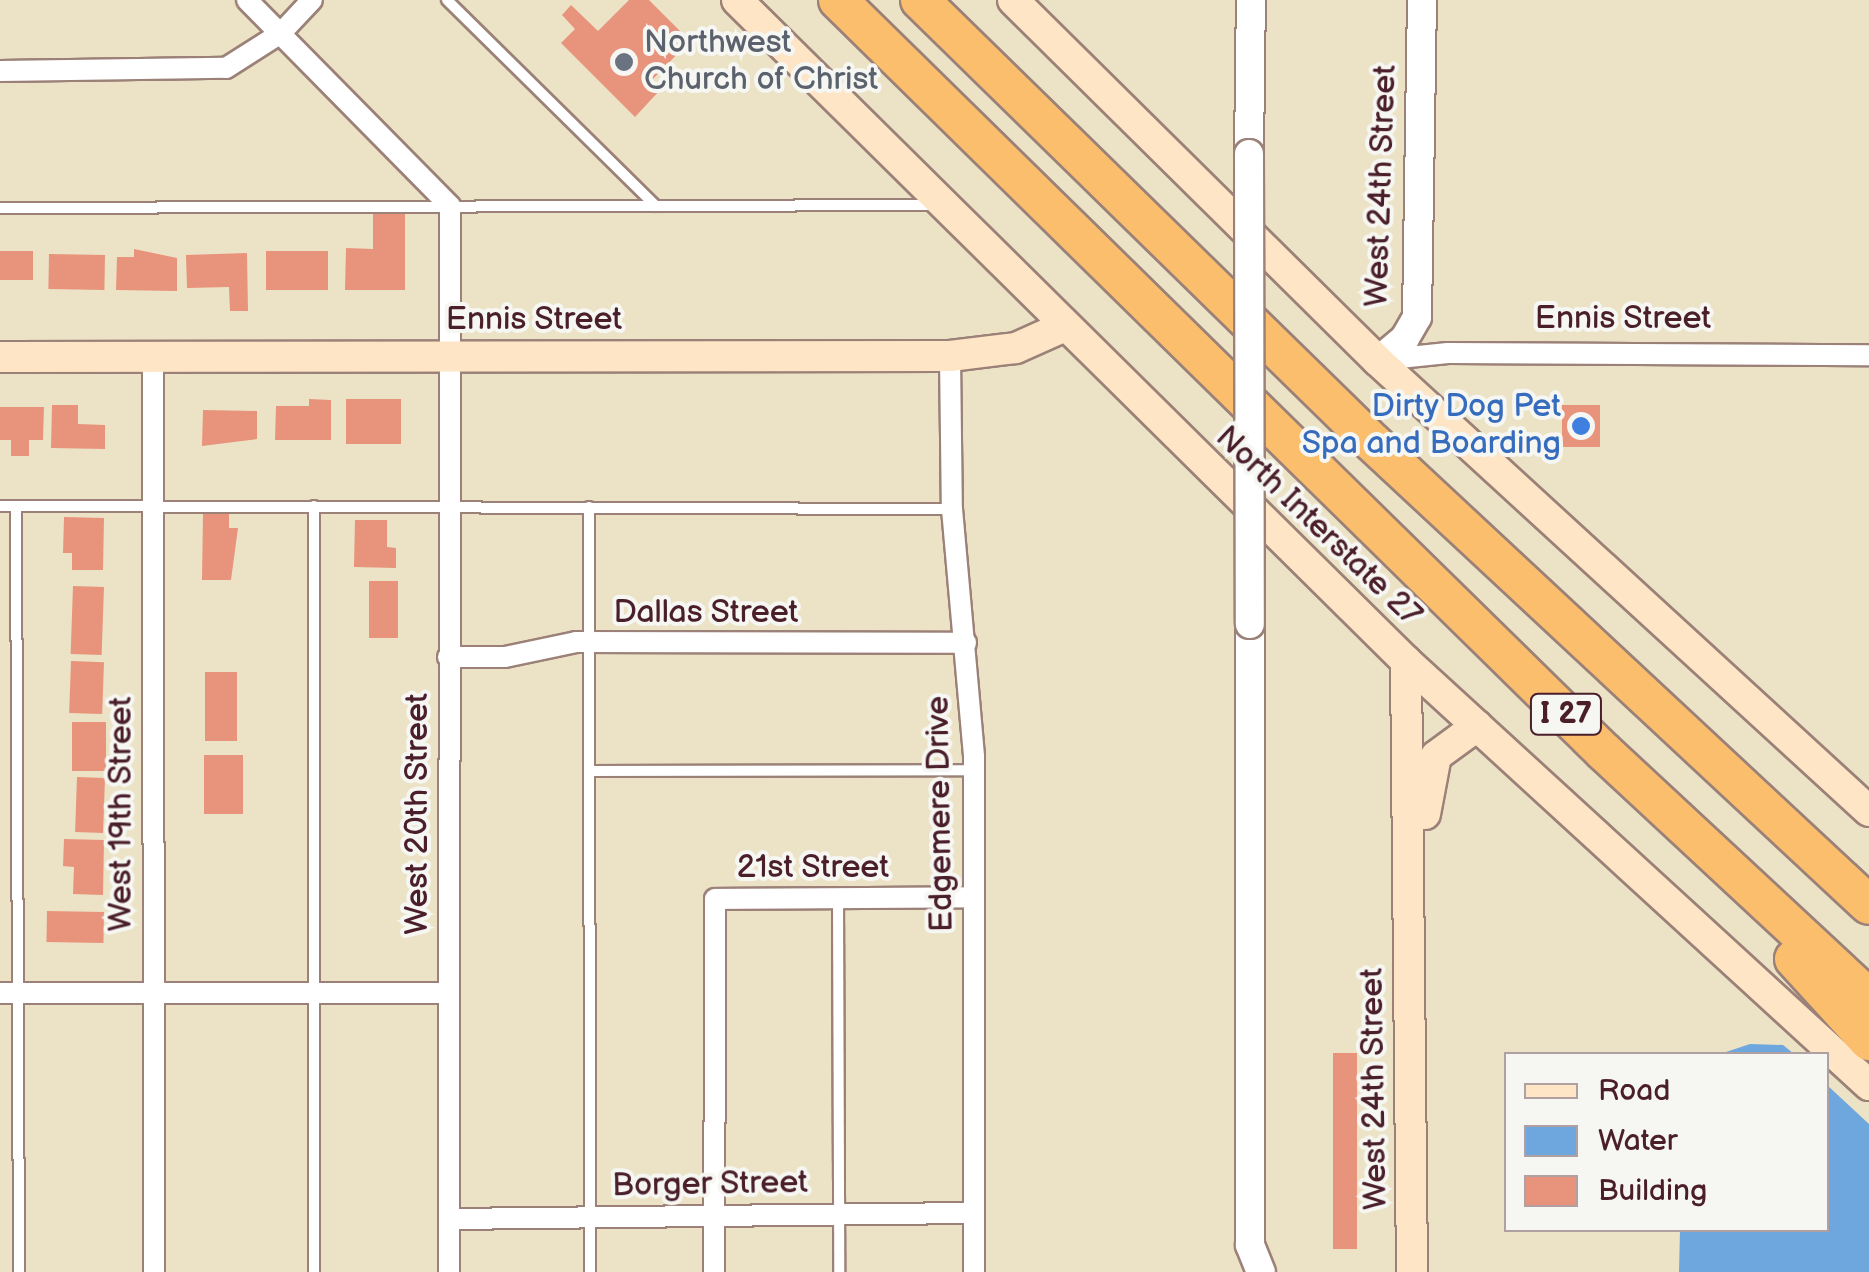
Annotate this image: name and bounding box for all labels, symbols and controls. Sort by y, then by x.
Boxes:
place label: Northwest Church of Christ [644,25,878,100]
marker: Northwest Church of Christ [613,51,635,73]
street label: West 24th Street [1359,64,1405,308]
street label: Ennis Street [1534,300,1712,338]
street label: Ennis Street [445,301,623,339]
place label: Dirty Dog Pet Spa and Boarding [1302,389,1561,464]
marker: Dirty Dog Pet Spa and Boarding [1570,415,1592,437]
street label: North Interstate 27 [1207,419,1429,635]
street label: Dallas Street [613,594,799,632]
road number: I 27 [1528,689,1604,739]
street label: West 20th Street [399,693,437,935]
street label: West 19th Street [103,696,141,932]
street label: Edgemere Drive [920,696,962,932]
street label: 21st Street [737,849,889,887]
street label: West 24th Street [1354,967,1396,1211]
legend [1504,1052,1829,1232]
text: Road [1598,1073,1671,1109]
text: Water [1598,1123,1678,1159]
street label: Borger Street [611,1164,809,1206]
text: Building [1598,1173,1707,1209]

